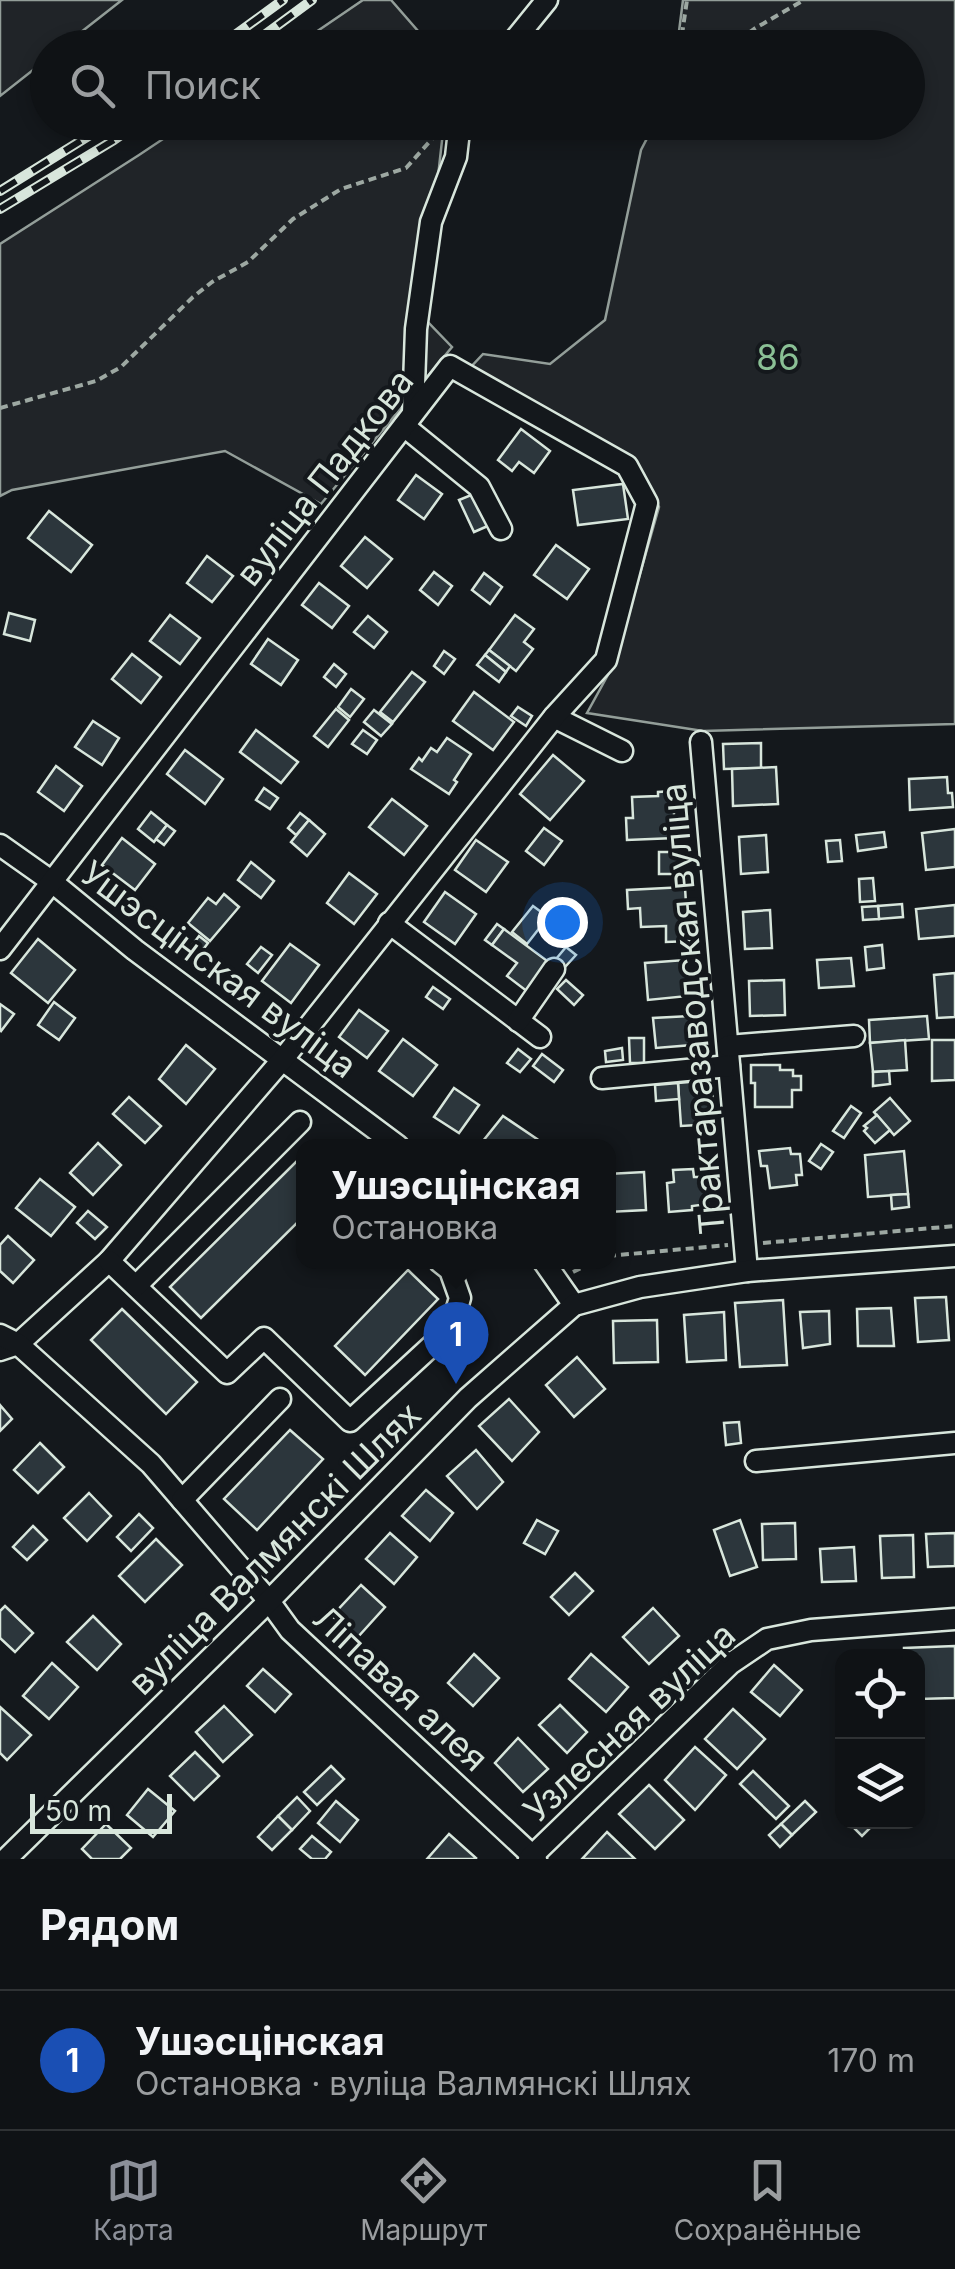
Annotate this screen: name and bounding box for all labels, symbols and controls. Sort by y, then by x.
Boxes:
search box [30,30,925,140]
icon: search [65,58,120,113]
text: Поиск [145,62,261,108]
park label: 86 [756,336,800,378]
street label: вуліца Падкова [226,360,422,594]
street label: Трактаразаводская вуліца [651,782,733,1236]
street label: Ушэсцінская вуліца [73,852,365,1086]
your location [537,897,588,948]
popup [296,1139,616,1269]
text: Ушэсцінская [331,1162,581,1208]
text: Остановка [331,1208,498,1247]
pin: 1 [424,1302,488,1384]
street label: вуліца Валмянскі Шлях [119,1393,429,1703]
street label: Ліпавая алея [305,1597,497,1779]
street label: Узлесная вуліца [515,1613,743,1831]
map controls [835,1649,925,1829]
button: locate [835,1649,925,1739]
button: layers [835,1739,925,1829]
scale bar [30,1789,172,1834]
text: 50 m [45,1794,112,1828]
text: Рядом [40,1899,179,1950]
text: Ушэсцінская [135,2018,385,2064]
text: 1 [66,2041,79,2080]
text: 170 m [827,2041,915,2080]
text: Остановка · вуліца Валмянскі Шлях [135,2064,691,2103]
tab: Карта [93,2153,174,2247]
tab: Маршрут [360,2153,487,2247]
tab: Сохранённые [674,2153,862,2247]

